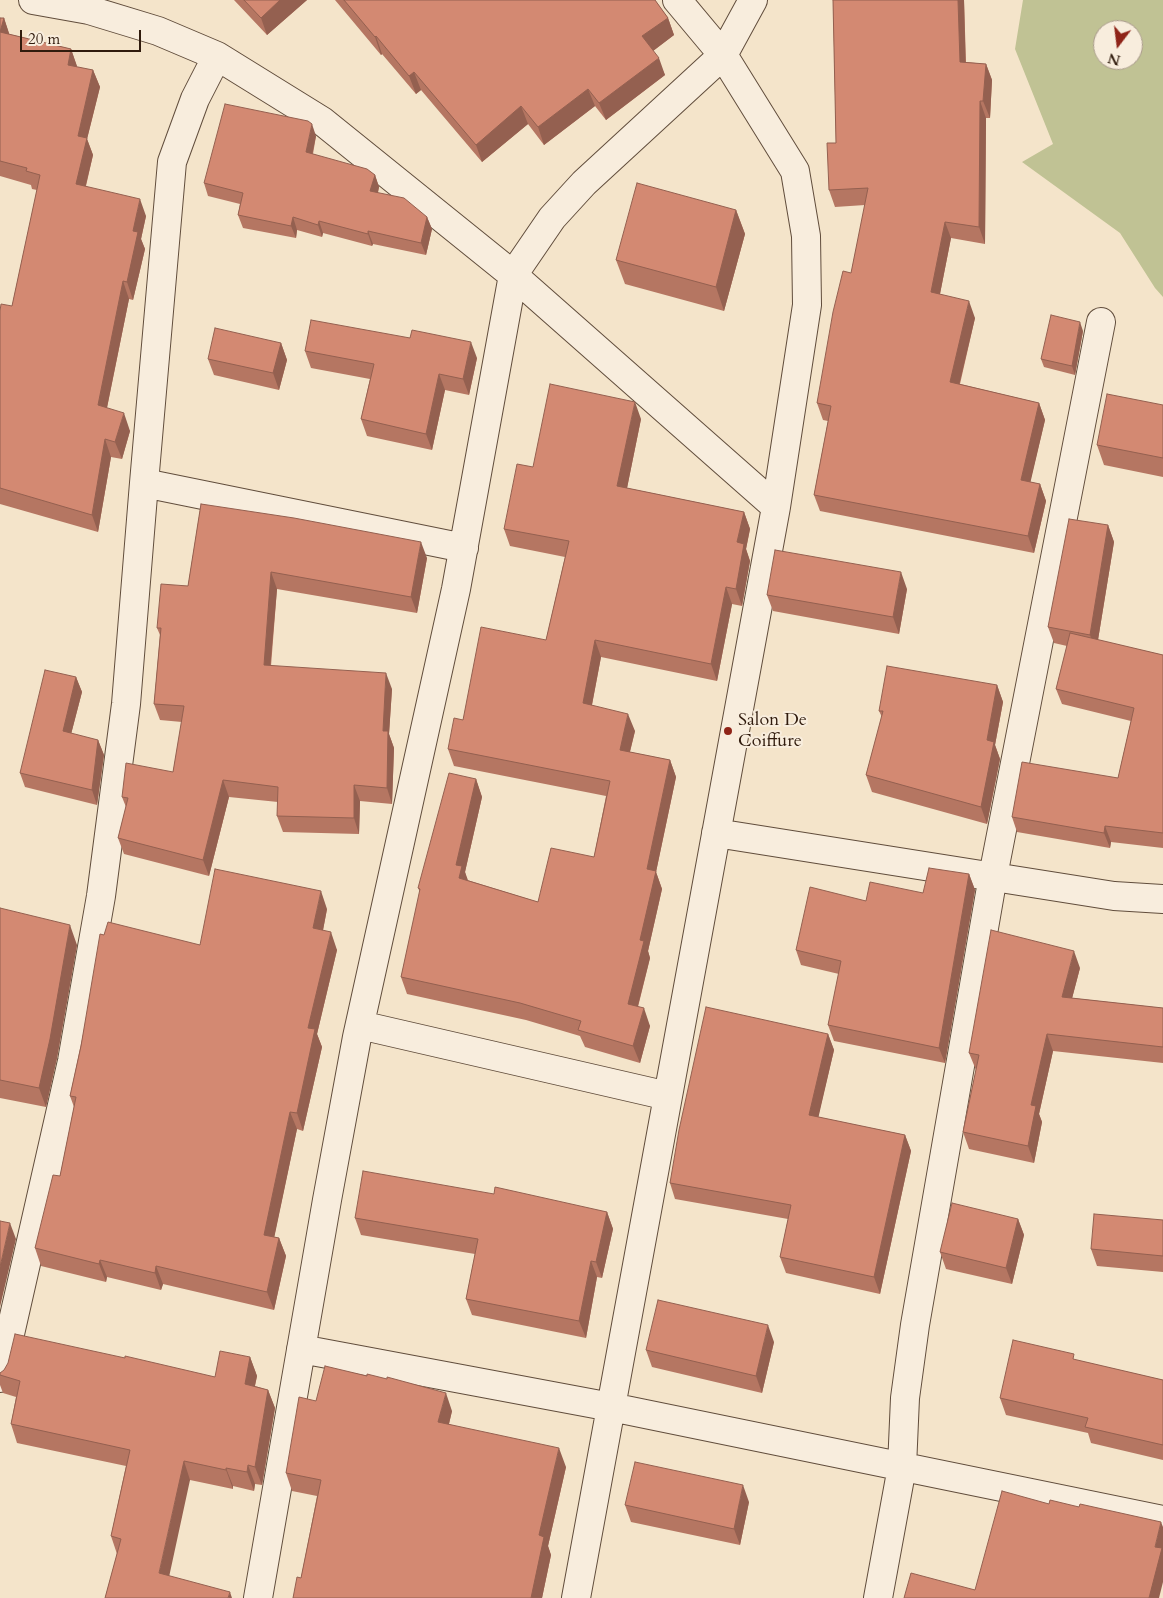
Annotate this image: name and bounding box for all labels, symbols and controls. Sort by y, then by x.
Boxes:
scale bar [22,20,144,52]
north arrow [1093,20,1143,70]
text: 20 m [28,29,60,49]
text: N [1106,48,1123,70]
place label: Salon De Coiffure [738,710,807,752]
marker: Salon De Coiffure [722,725,734,737]

